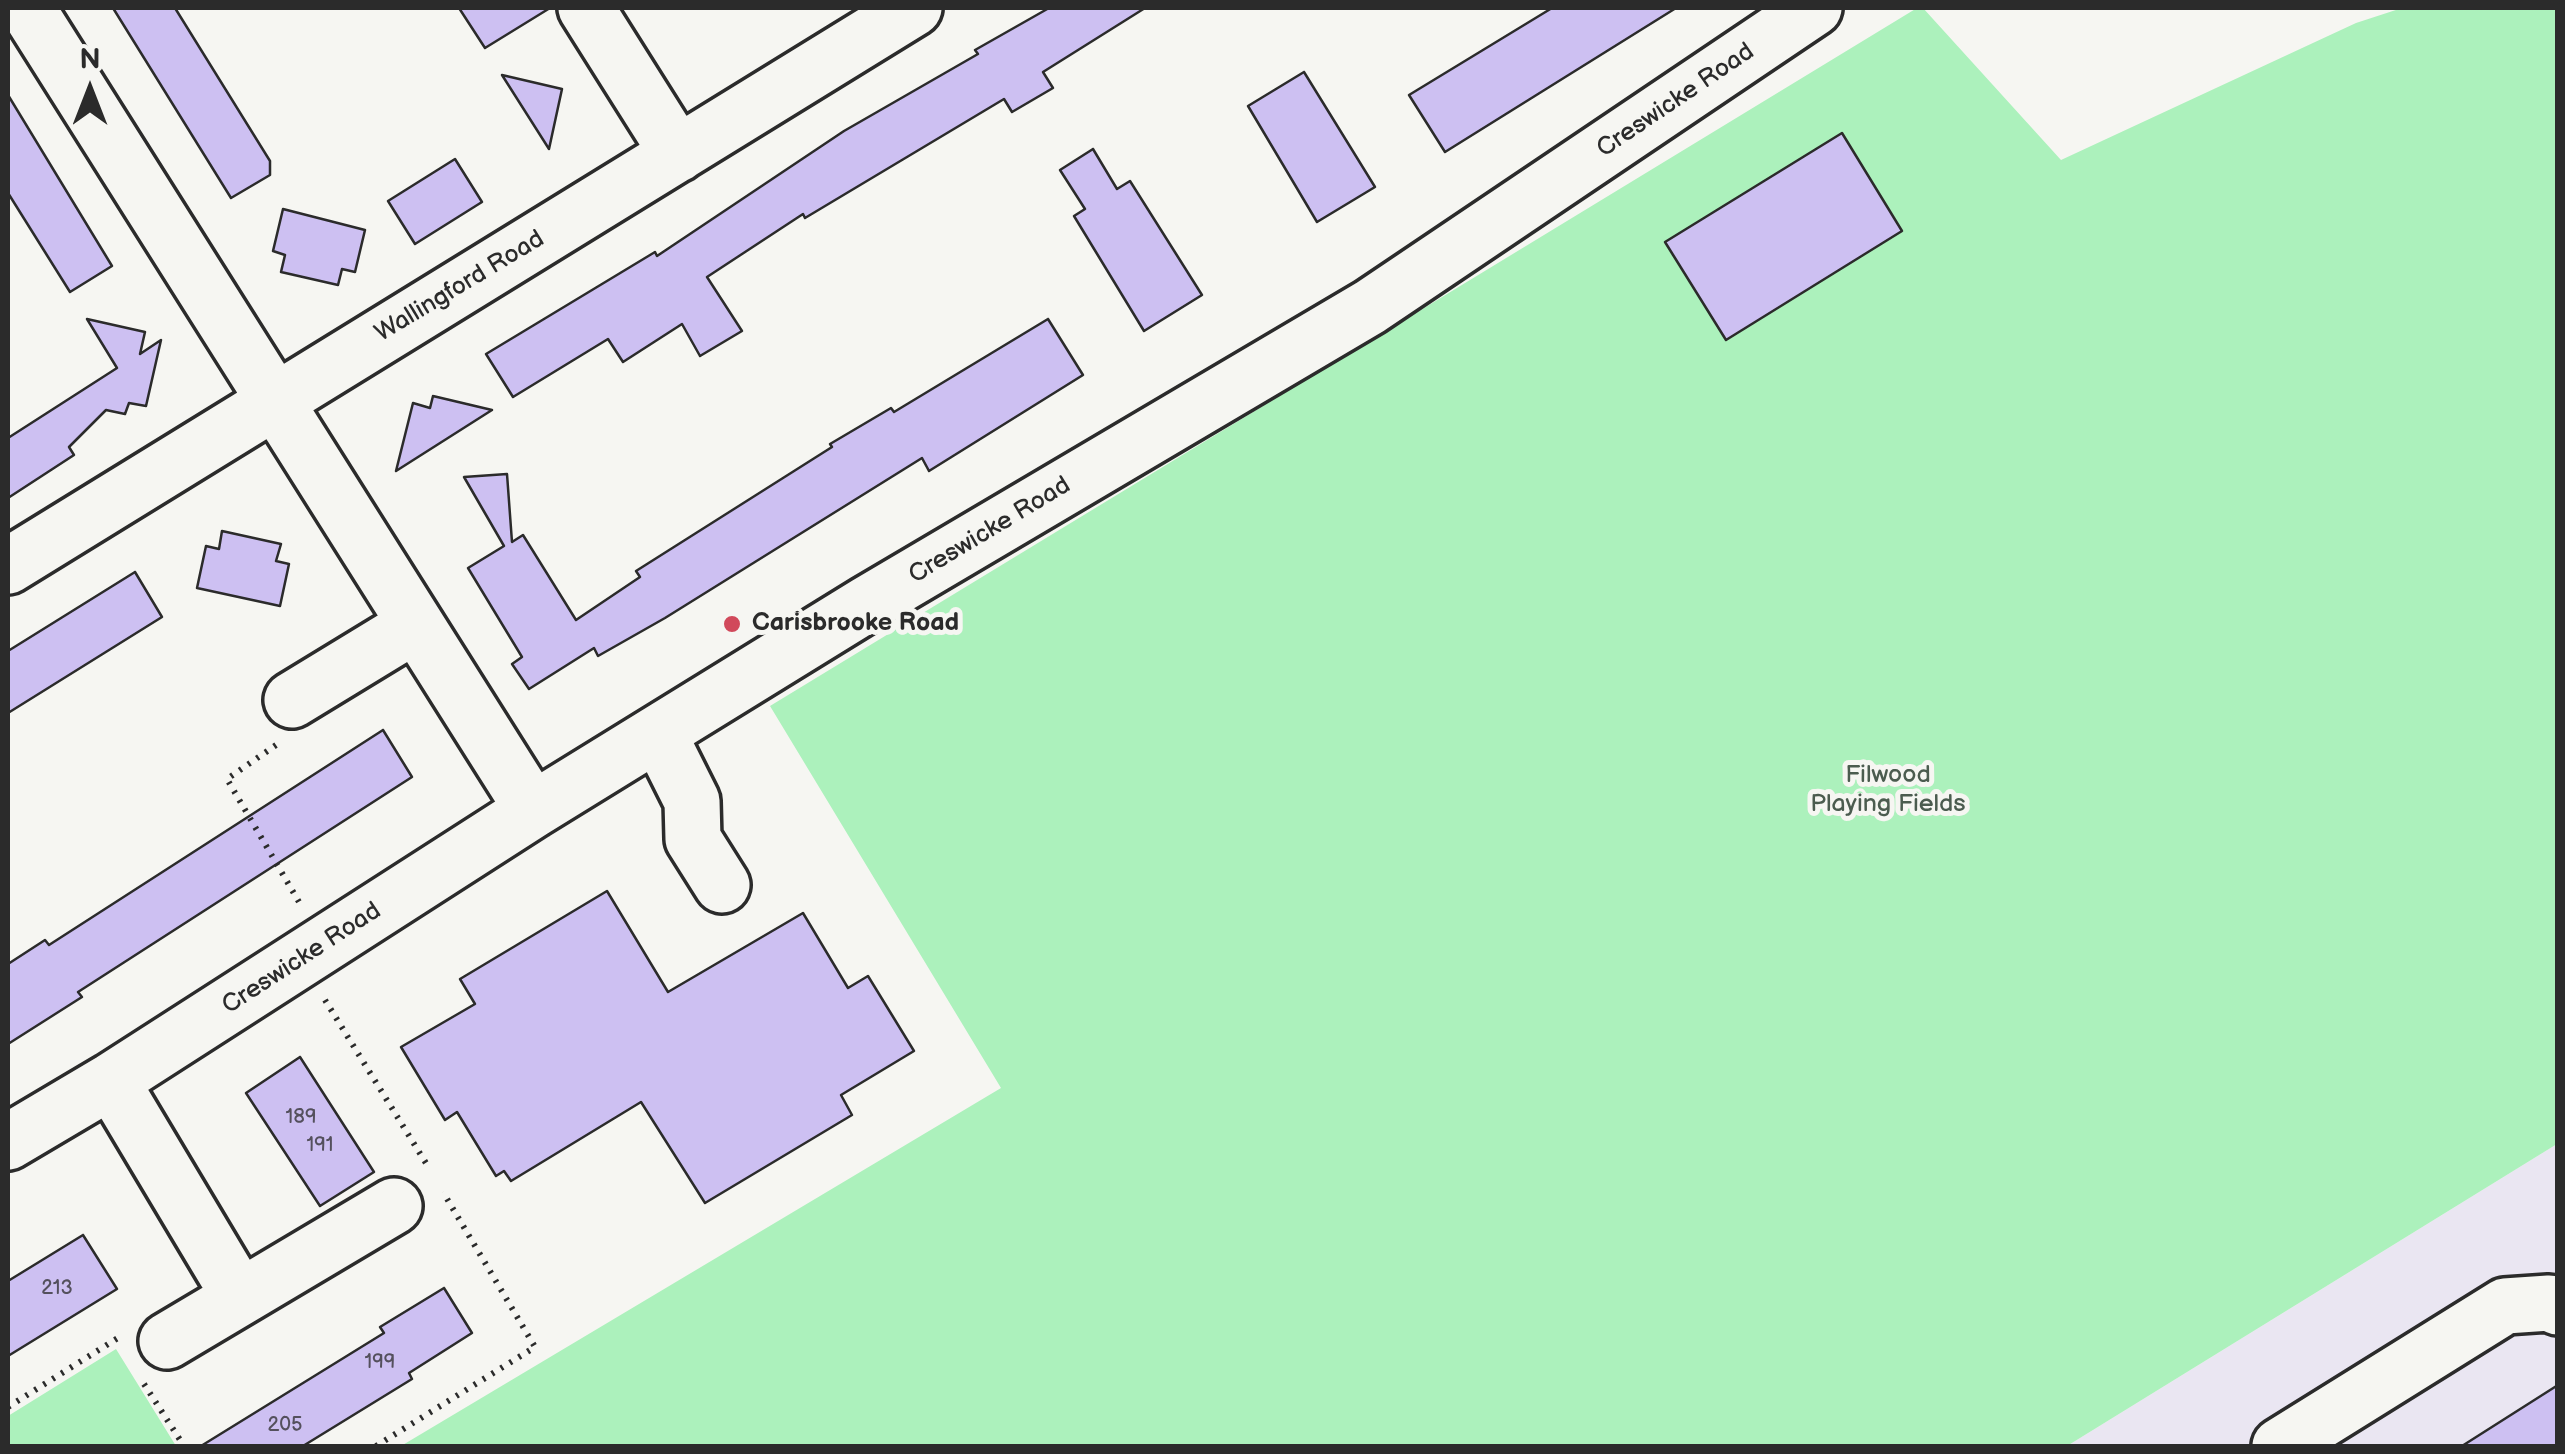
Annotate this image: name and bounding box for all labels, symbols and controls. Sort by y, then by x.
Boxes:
street label: Creswicke Road [1592,37,1760,165]
north arrow [40,40,140,140]
text: N [79,43,101,76]
street label: Wallingford Road [370,225,550,349]
street label: Creswicke Road [904,471,1076,591]
place label: Carisbrooke Road [752,609,959,639]
marker: Carisbrooke Road [721,613,743,635]
park label: Filwood Playing Fields [1810,761,1966,820]
street label: Creswicke Road [217,897,387,1021]
house number: 189 [286,1106,316,1130]
house number: 191 [306,1134,334,1158]
house number: 213 [41,1277,73,1301]
house number: 199 [365,1351,395,1375]
house number: 205 [267,1414,303,1438]

